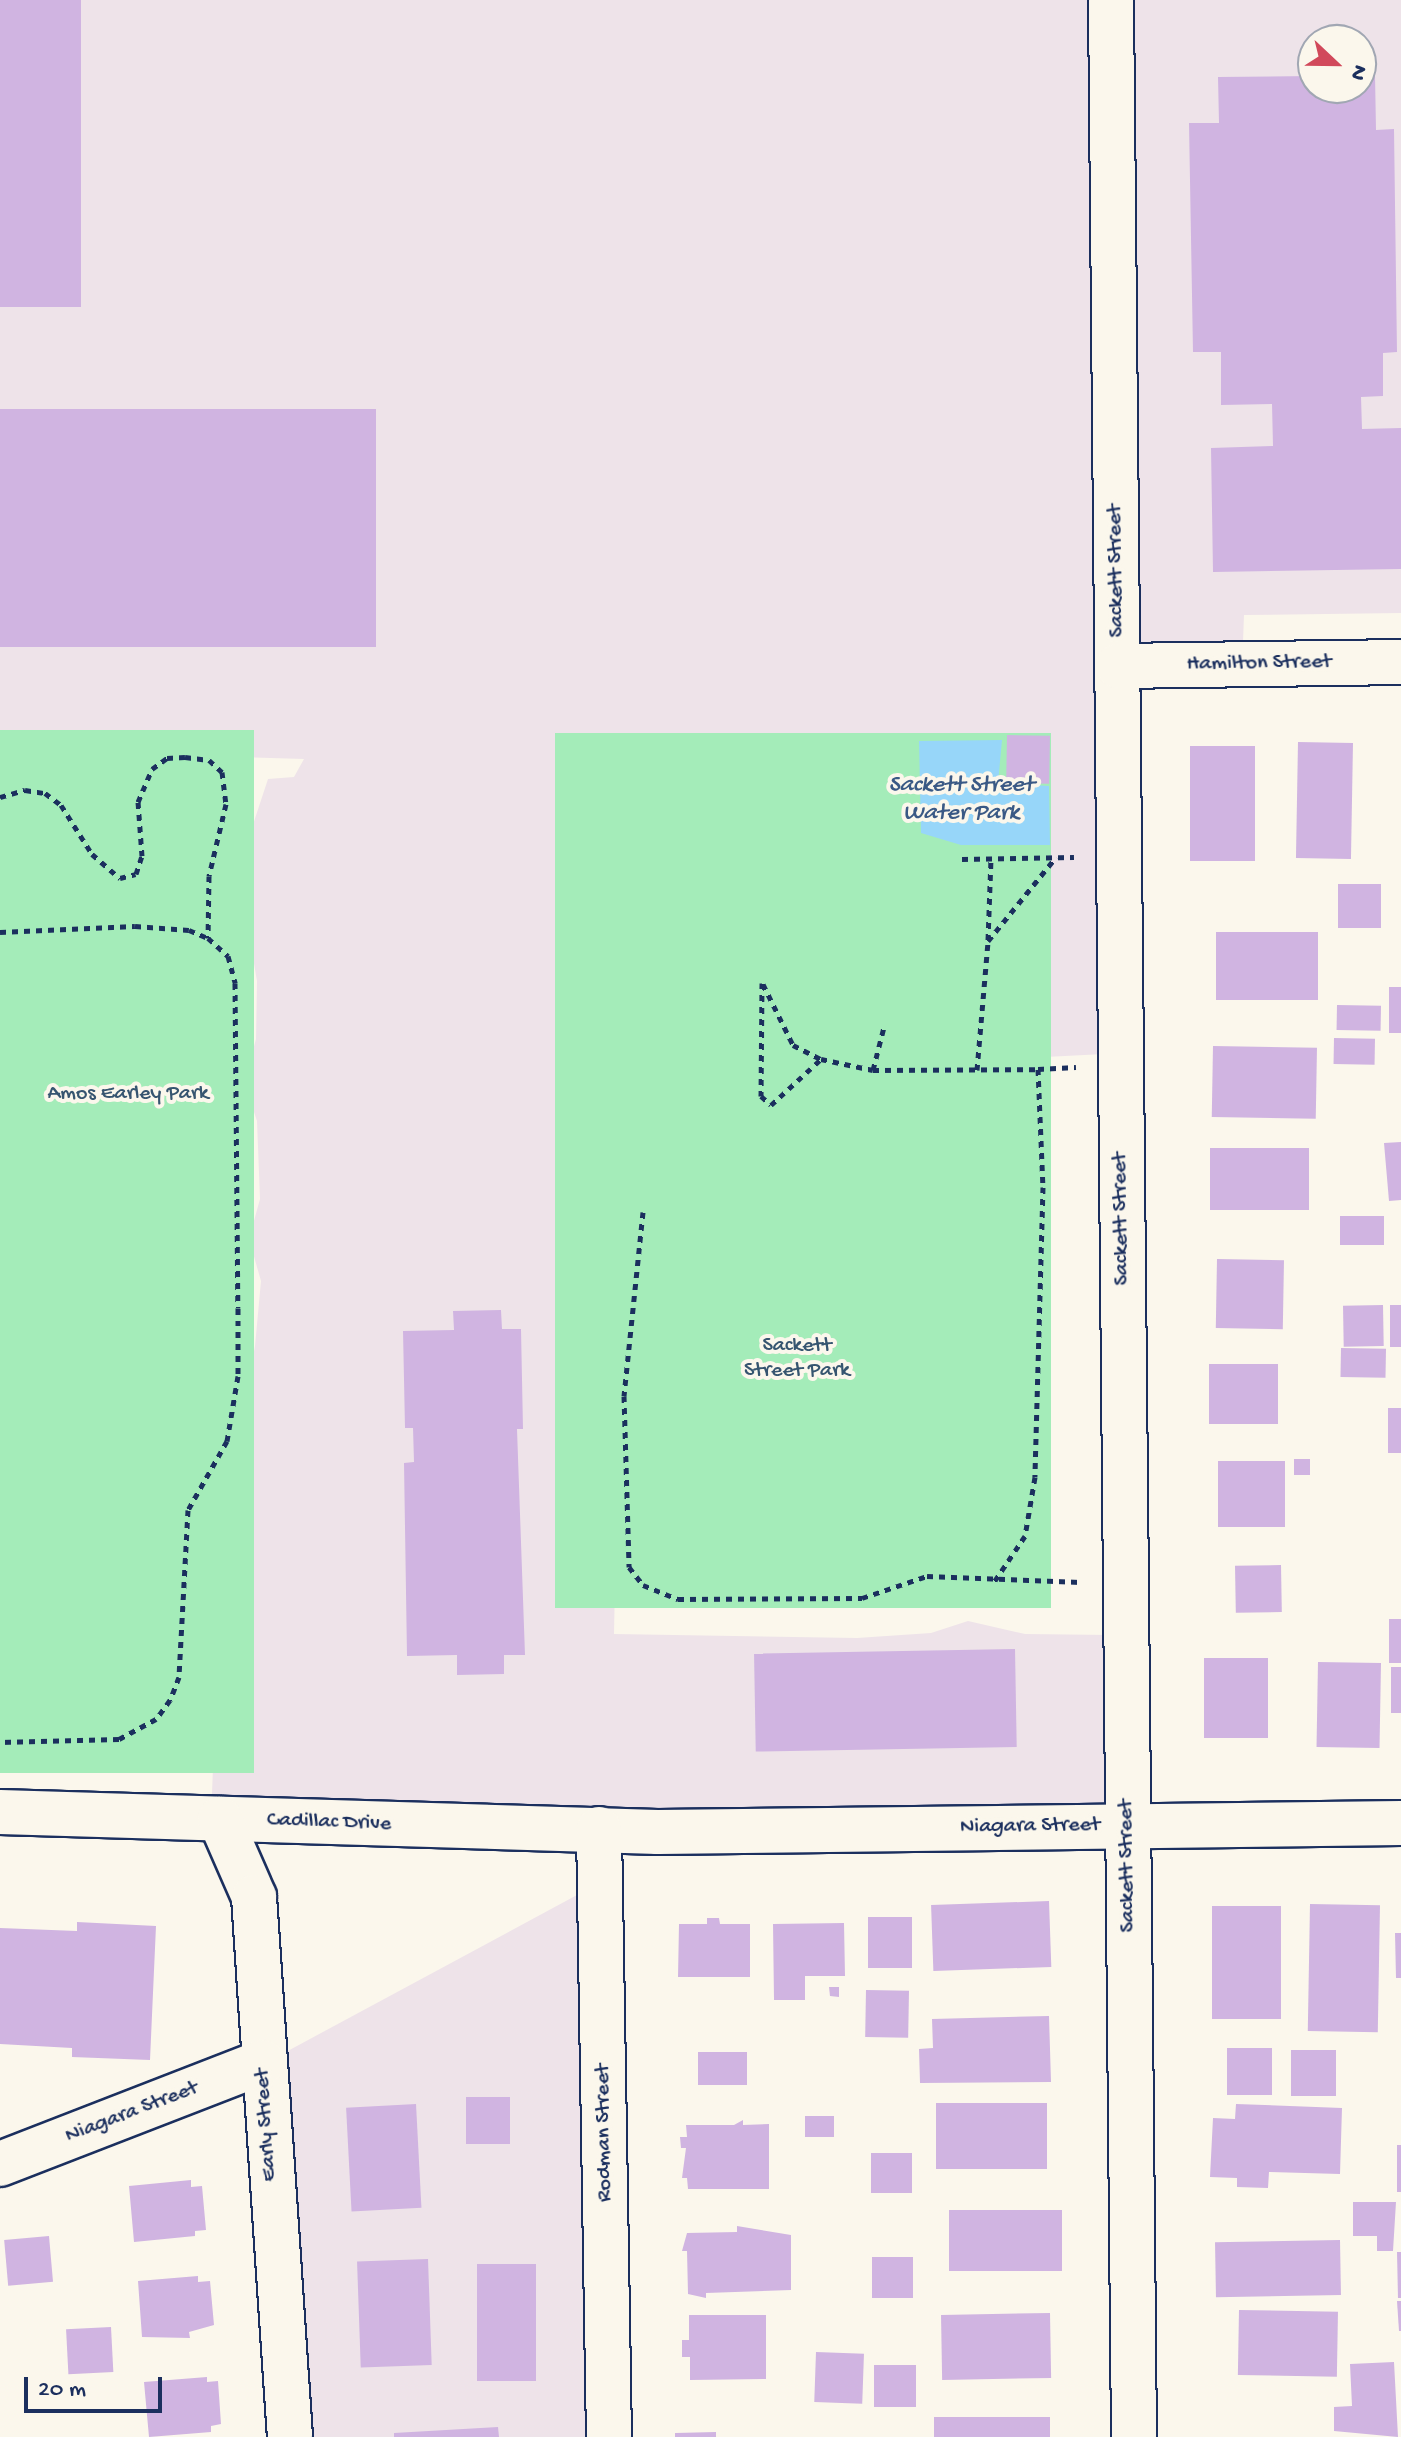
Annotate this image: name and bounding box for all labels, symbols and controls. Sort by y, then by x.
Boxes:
north arrow [1297,24,1377,104]
text: N [1343,61,1372,84]
street label: Sackett Street [1103,504,1131,638]
street label: Hamilton Street [1186,650,1332,678]
water label: Sackett Street Water Park [889,772,1033,828]
park label: Amos Earley Park [47,1082,209,1108]
street label: Sackett Street [1108,1152,1136,1286]
park label: Sackett Street Park [744,1333,850,1384]
street label: Sackett Street [1114,1799,1142,1933]
street label: Cadillac Drive [266,1808,392,1838]
street label: Niagara Street [960,1813,1100,1841]
street label: Rodman Street [591,2064,619,2202]
street label: Early Street [250,2068,284,2182]
street label: Niagara Street [62,2076,202,2150]
scale bar [28,2361,166,2411]
text: 20 m [38,2376,86,2405]

